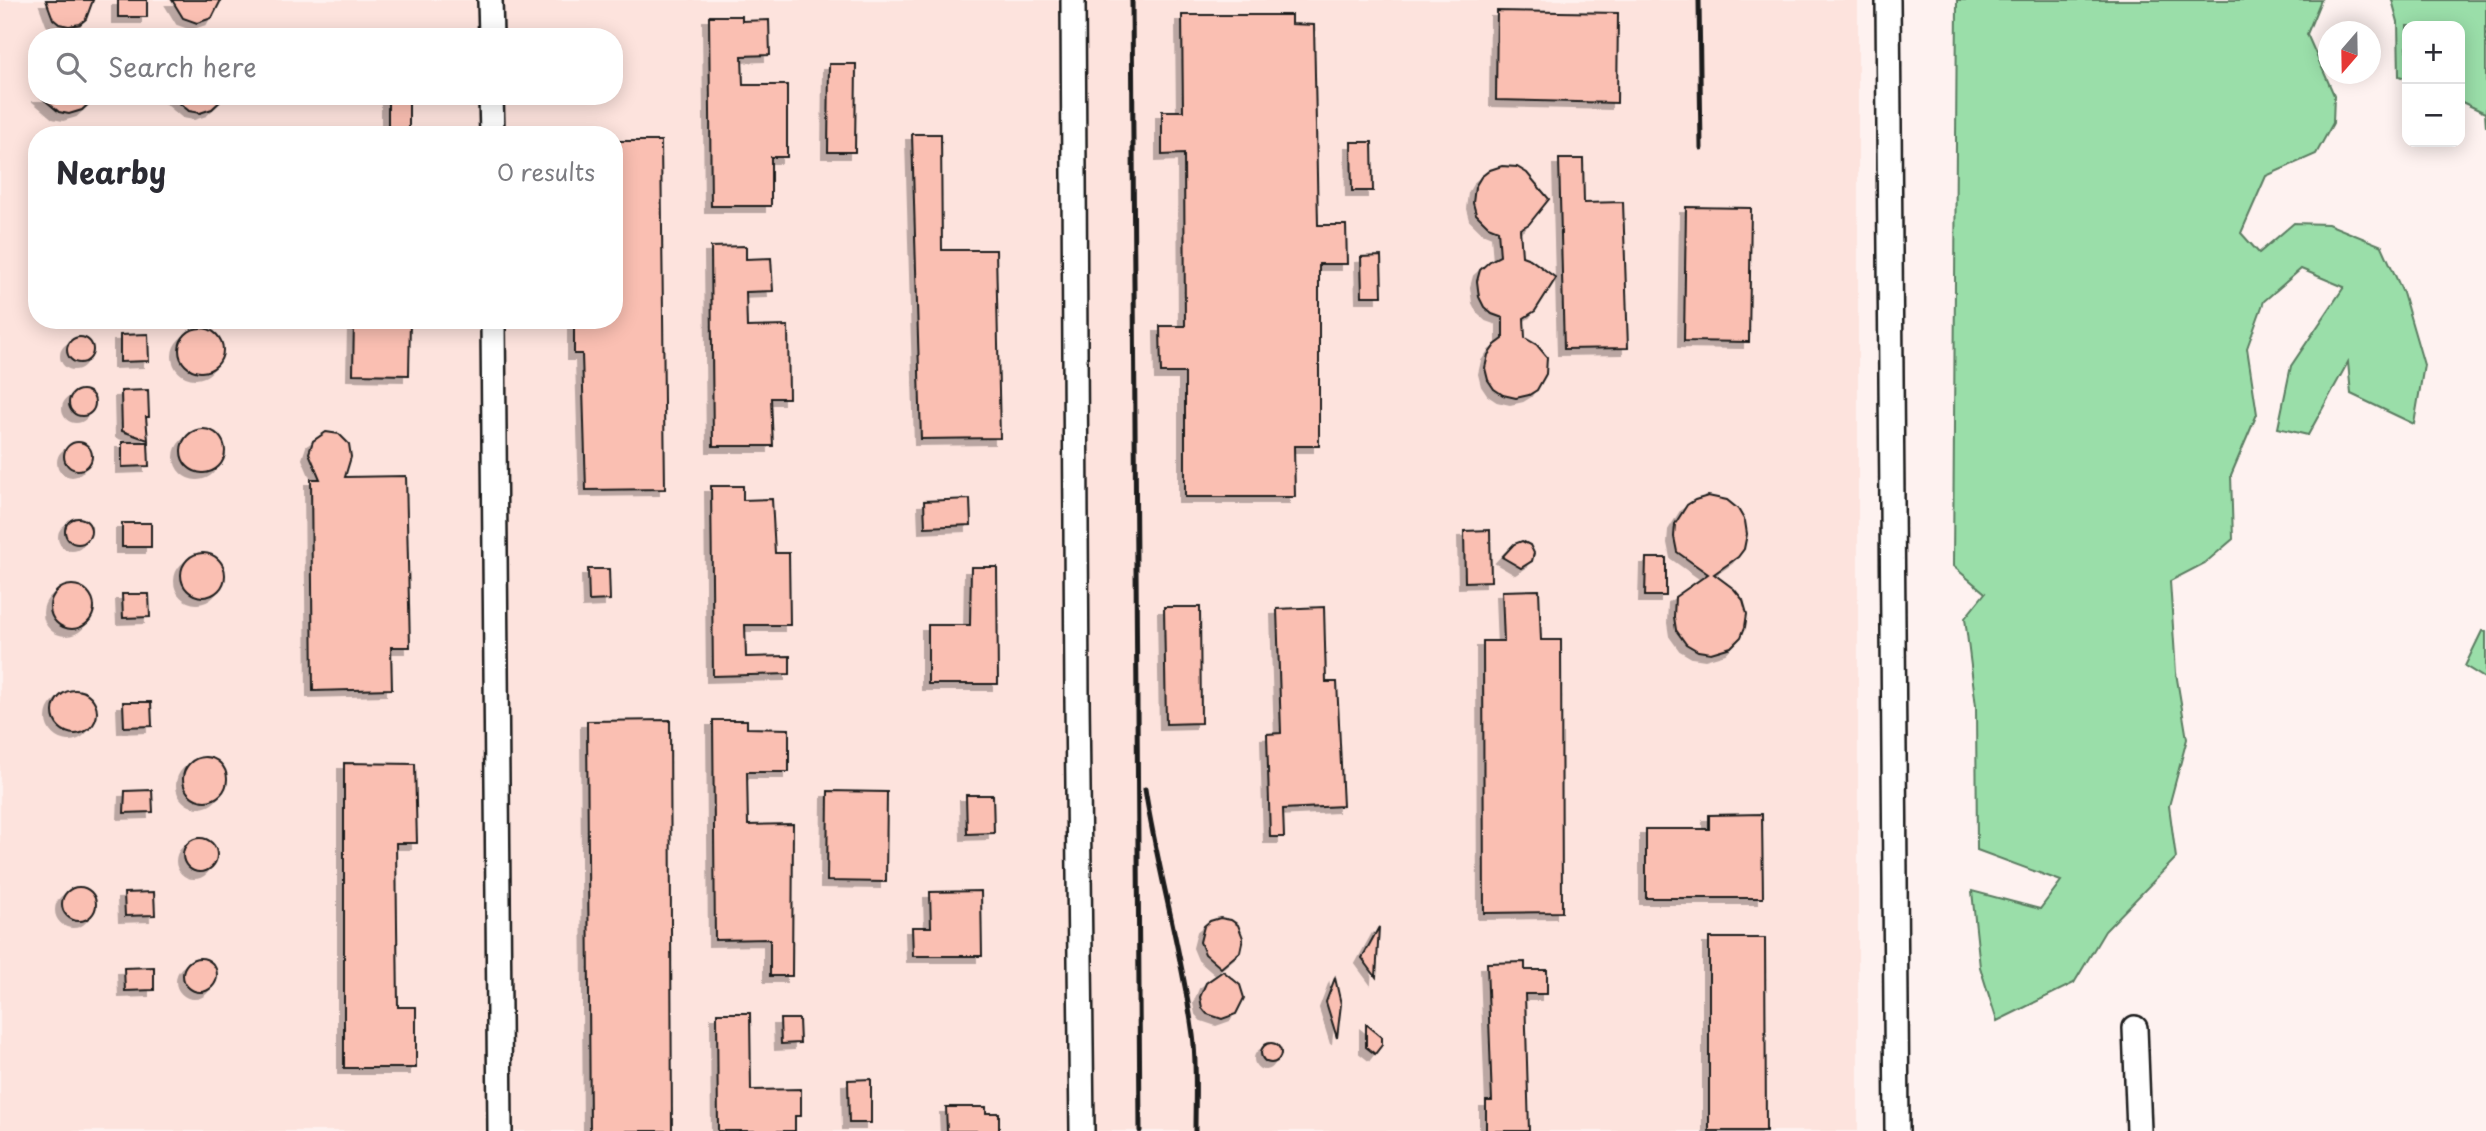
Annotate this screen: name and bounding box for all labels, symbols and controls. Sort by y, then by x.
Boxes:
north arrow [2318,21,2381,84]
map controls [2402,21,2465,147]
button: + [2402,21,2465,84]
search box [28,28,623,105]
text: Search here [108,47,257,86]
icon: search [52,48,90,86]
button: − [2402,84,2465,147]
text: Nearby [56,149,166,194]
text: 0 results [497,154,595,189]

